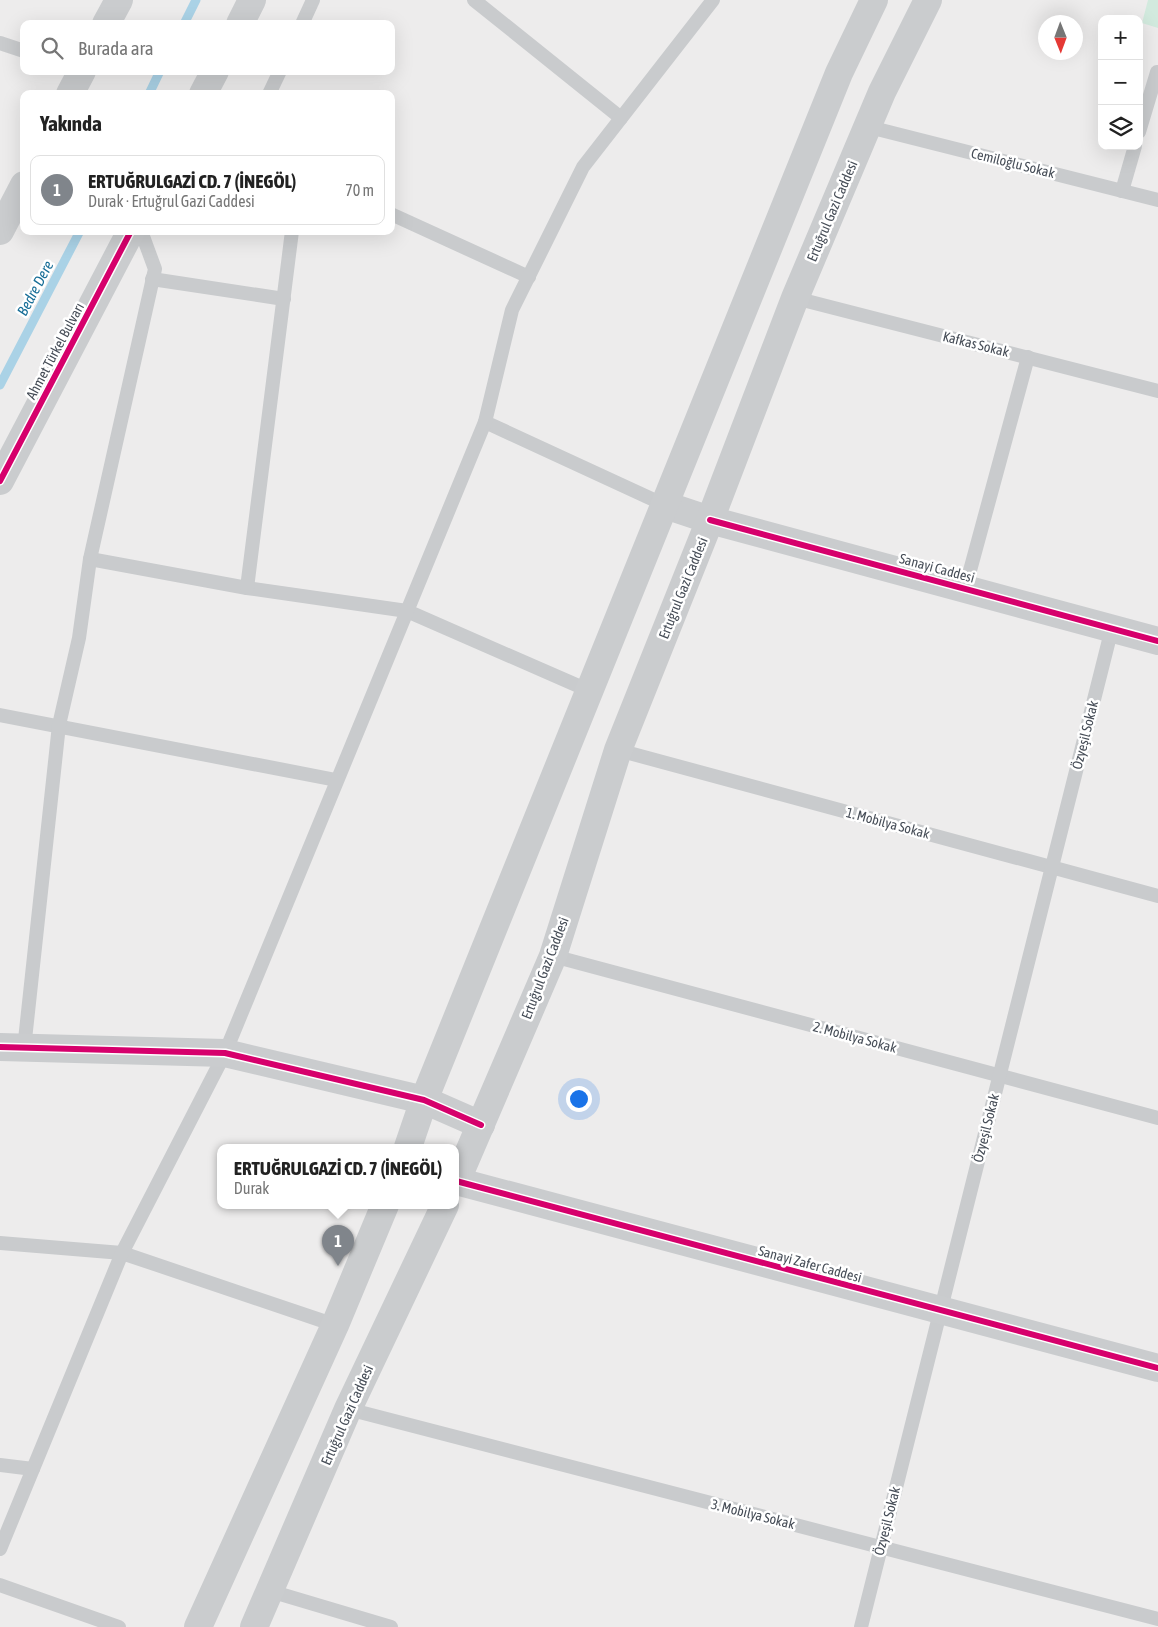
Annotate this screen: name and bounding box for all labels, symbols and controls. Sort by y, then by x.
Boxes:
north arrow [1038,15,1083,60]
map controls [1098,15,1143,150]
button: + [1098,15,1143,60]
search box [20,20,395,75]
icon: search [38,34,66,62]
text: Burada ara [78,37,154,59]
button: − [1098,60,1143,105]
button: layers [1098,105,1143,150]
text: Yakında [40,111,102,135]
street label: Cemiloğlu Sokak [969,145,1057,181]
street label: Ertuğrul Gazi Caddesi [804,158,860,264]
text: ERTUĞRULGAZİ CD. 7 (İNEGÖL) [88,170,296,192]
text: 1 [53,181,61,199]
text: 70 m [345,181,374,199]
text: Durak · Ertuğrul Gazi Caddesi [88,192,255,210]
water label: Bedre Dere [14,258,57,318]
street label: Ahmet Türkel Bulvarı [23,300,87,402]
street label: Kafkas Sokak [941,328,1011,360]
street label: Ertuğrul Gazi Caddesi [655,535,711,641]
street label: Sanayi Caddesi [898,550,976,586]
street label: Özyeşil Sokak [1069,699,1101,771]
street label: 1. Mobilya Sokak [845,804,931,842]
street label: Ertuğrul Gazi Caddesi [518,915,572,1021]
street label: 2. Mobilya Sokak [812,1018,898,1056]
your location [566,1086,592,1112]
street label: Özyeşil Sokak [970,1092,1002,1164]
popup [217,1144,459,1209]
text: ERTUĞRULGAZİ CD. 7 (İNEGÖL) [234,1157,442,1179]
text: Durak [234,1179,269,1197]
pin: 1 [322,1225,354,1266]
street label: Sanayi Zafer Caddesi [757,1243,863,1285]
street label: Ertuğrul Gazi Caddesi [318,1362,376,1468]
street label: Özyeşil Sokak [871,1485,903,1557]
street label: 3. Mobilya Sokak [709,1496,797,1532]

